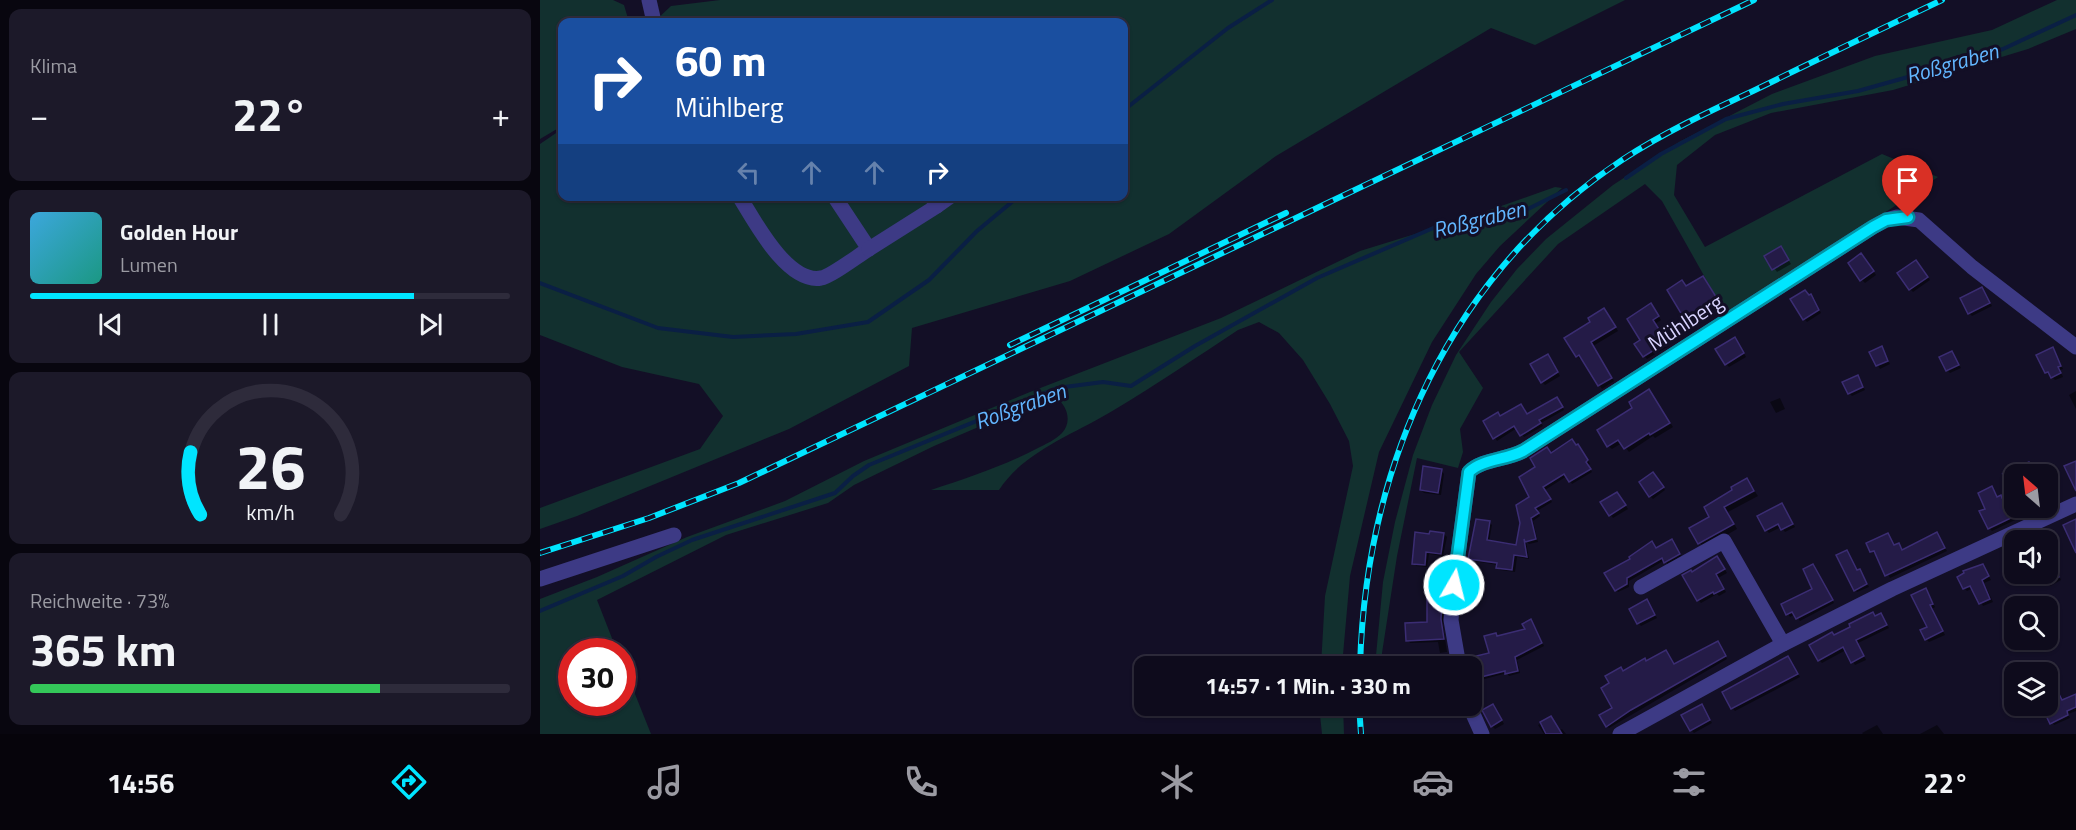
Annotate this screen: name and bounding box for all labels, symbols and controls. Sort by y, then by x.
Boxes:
text: 60 m [675,28,767,92]
water label: Roßgraben [1902,33,2003,92]
icon: right [576,42,654,120]
text: Klima [30,50,77,81]
text: 22° [232,80,308,148]
text: Mühlberg [675,86,784,127]
text: − [30,90,48,140]
text: + [492,90,510,140]
pin [1882,155,1933,217]
icon: left [732,156,765,189]
icon: ahead [795,156,828,189]
icon: ahead [858,156,891,189]
icon: right [921,156,954,189]
icon: arrive [1891,164,1924,197]
water label: Roßgraben [1429,191,1530,247]
text: Golden Hour [120,215,238,249]
text: Lumen [120,249,178,280]
street label: Mühlberg [1641,285,1729,358]
icon: previous [94,308,127,341]
icon: pause [254,308,287,341]
icon: next [414,308,447,341]
water label: Roßgraben [970,373,1071,438]
text: 26 [235,418,305,513]
north arrow [2004,464,2058,518]
map controls [2004,464,2058,716]
text: km/h [246,496,294,528]
button: sound [2004,530,2058,584]
position arrow [1422,553,1486,617]
text: Reichweite · 73% [30,585,169,616]
button: search [2004,596,2058,650]
text: 365 km [30,615,176,683]
speed limit sign: 30 [558,638,636,716]
button: layers [2004,662,2058,716]
text: 14:57 · 1 Min. · 330 m [1205,669,1411,703]
icon: directions [388,761,430,803]
icon: music [644,761,686,803]
icon: phone [900,761,942,803]
icon: climate [1156,761,1198,803]
icon: car [1412,761,1454,803]
icon: filters [1668,761,1710,803]
text: 14:56 [107,762,174,803]
text: 22° [1924,762,1969,803]

